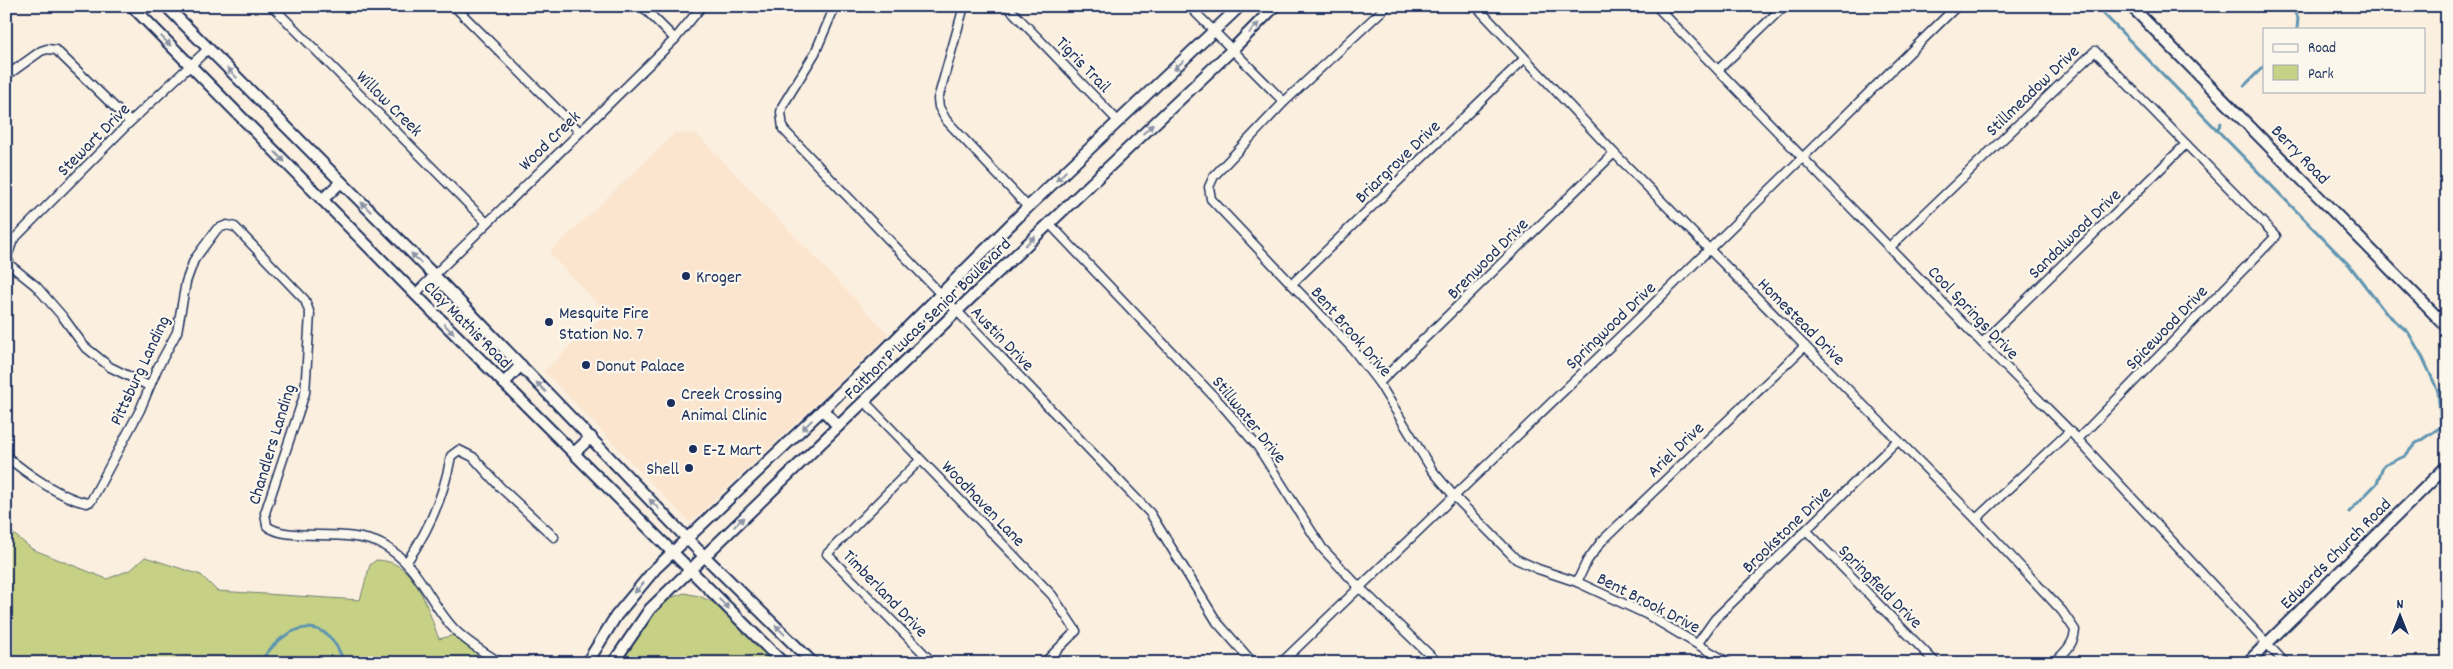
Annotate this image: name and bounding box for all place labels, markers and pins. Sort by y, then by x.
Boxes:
place label: Kroger [696,266,742,291]
marker: Kroger [680,270,692,282]
place label: Mesquite Fire Station No. 7 [559,302,649,348]
marker: Mesquite Fire Station No. 7 [543,316,555,328]
place label: Donut Palace [596,355,685,380]
marker: Donut Palace [580,359,592,371]
place label: Creek Crossing Animal Clinic [681,383,782,429]
marker: Creek Crossing Animal Clinic [665,397,677,409]
place label: E-Z Mart [703,439,762,464]
marker: E-Z Mart [687,443,699,455]
place label: Shell [646,458,680,483]
marker: Shell [683,462,695,474]

